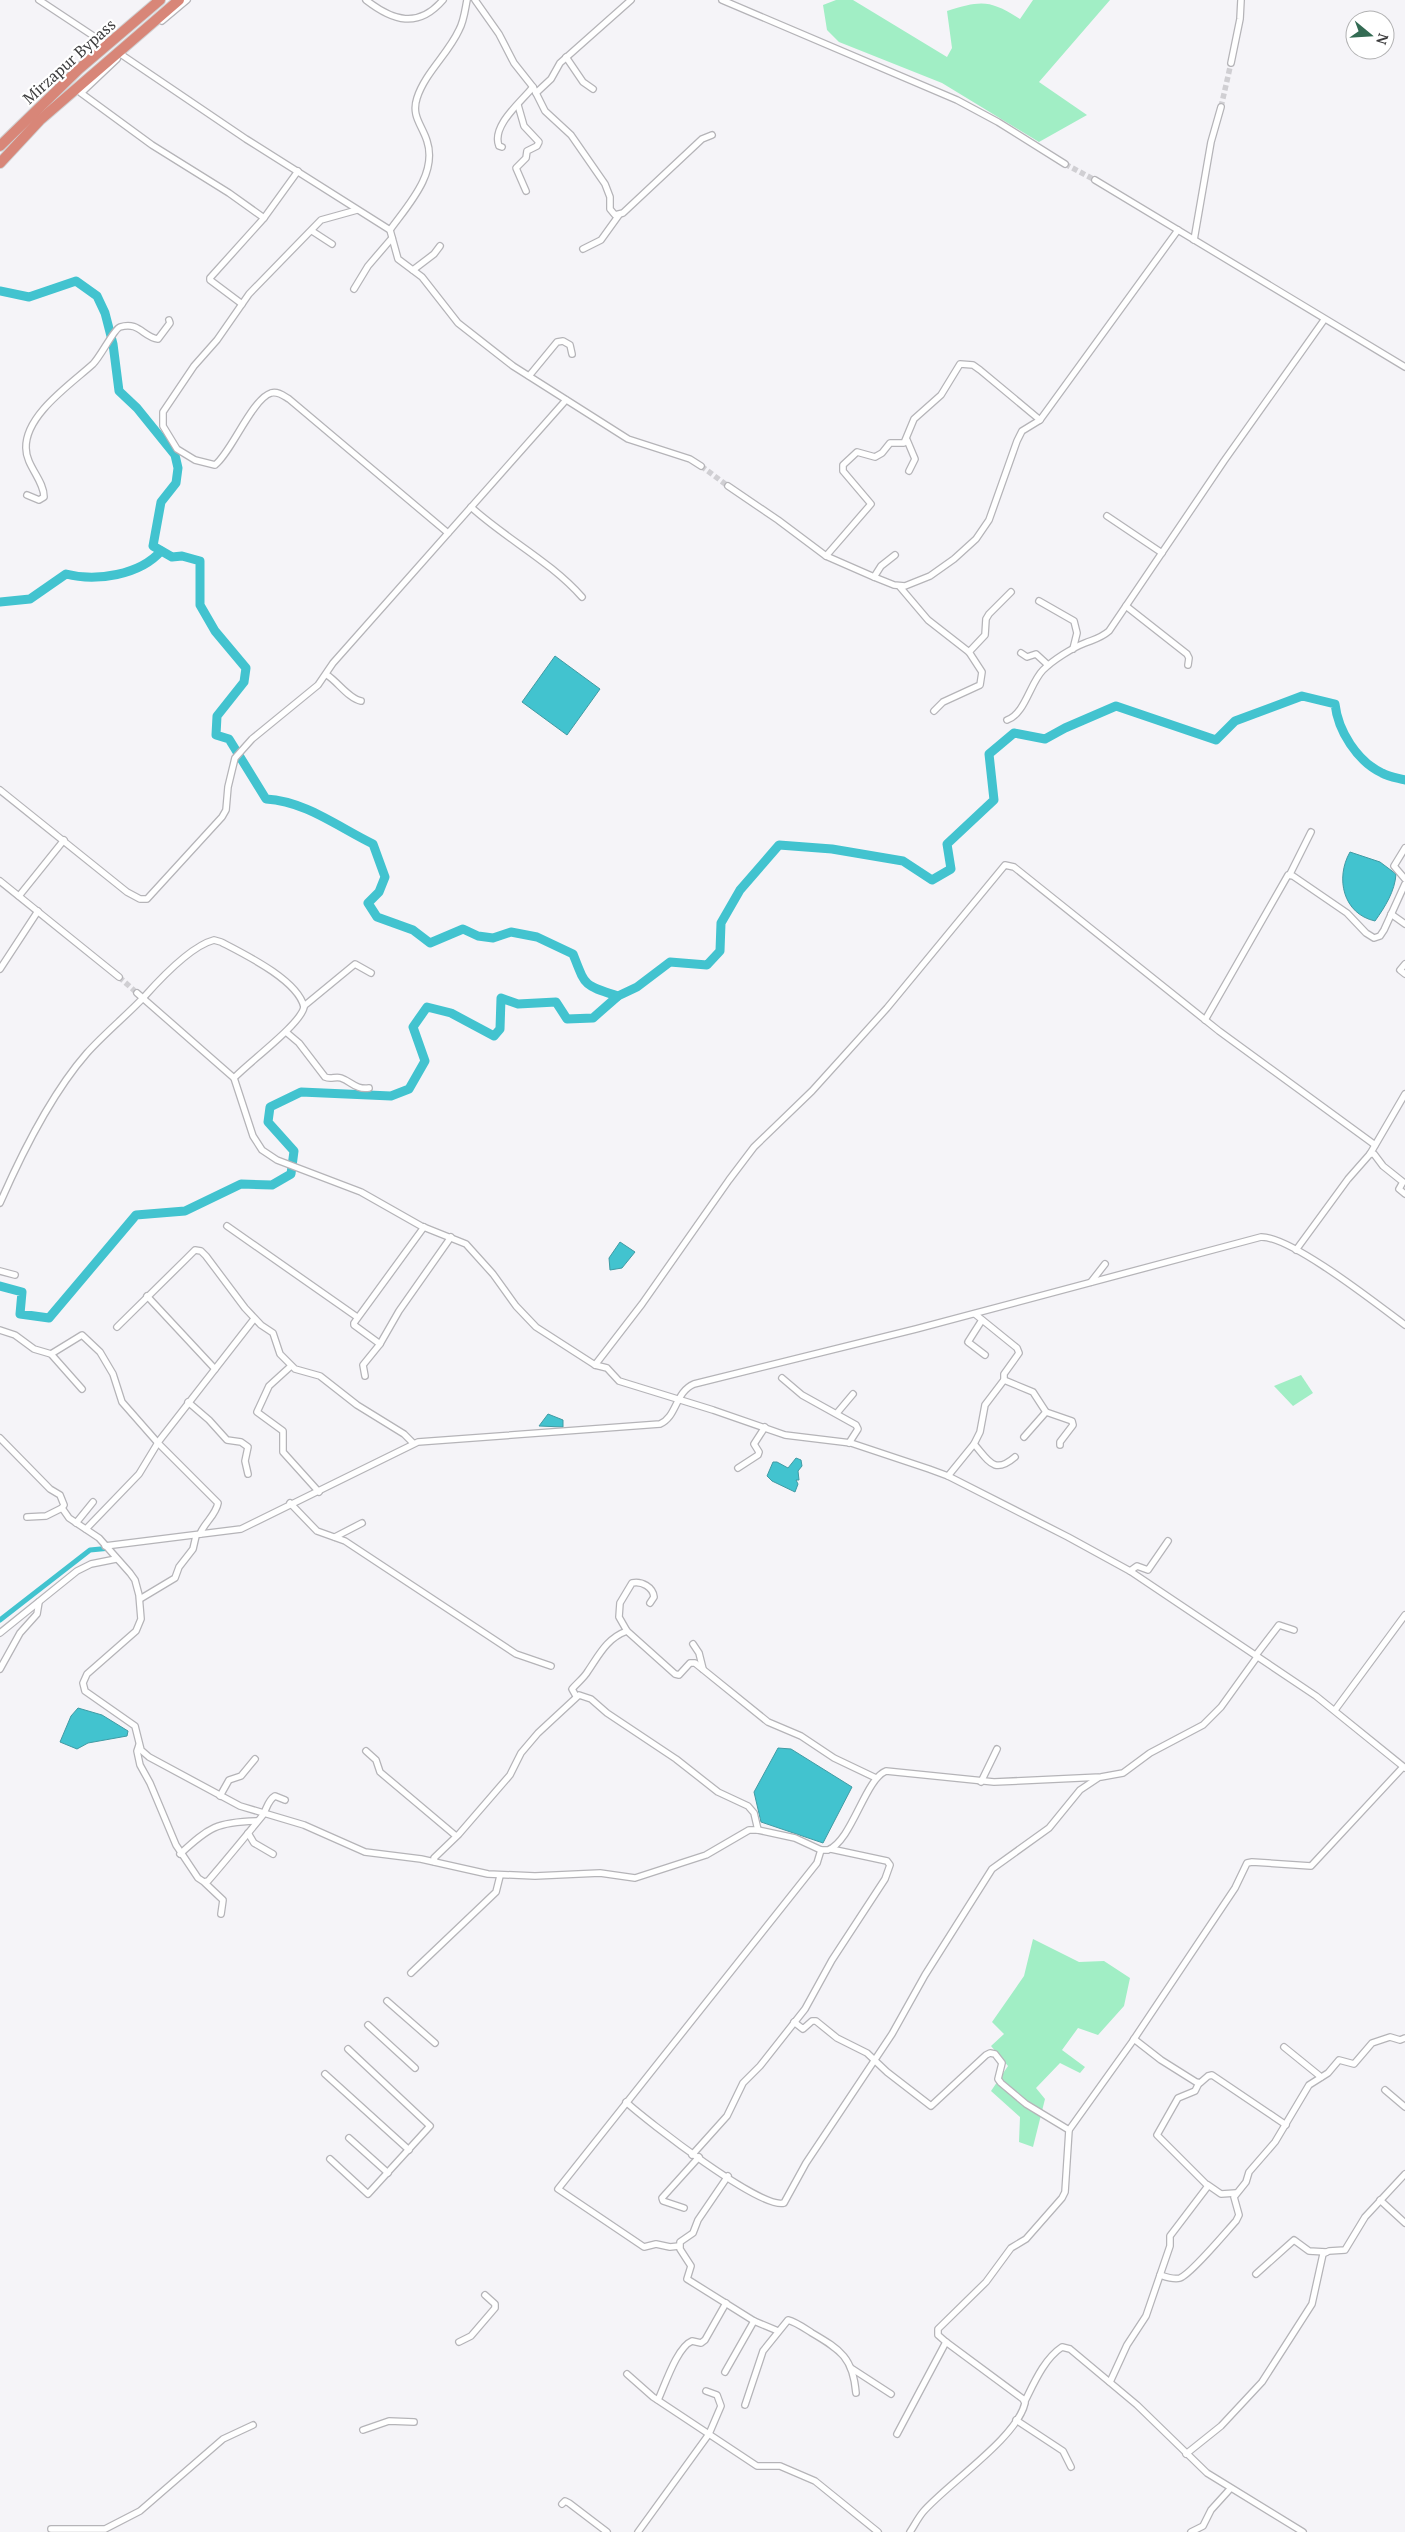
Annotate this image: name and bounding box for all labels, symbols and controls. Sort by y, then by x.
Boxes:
north arrow [1345,10,1395,60]
street label: Mirzapur Bypass [18,13,120,109]
text: N [1372,31,1394,48]

